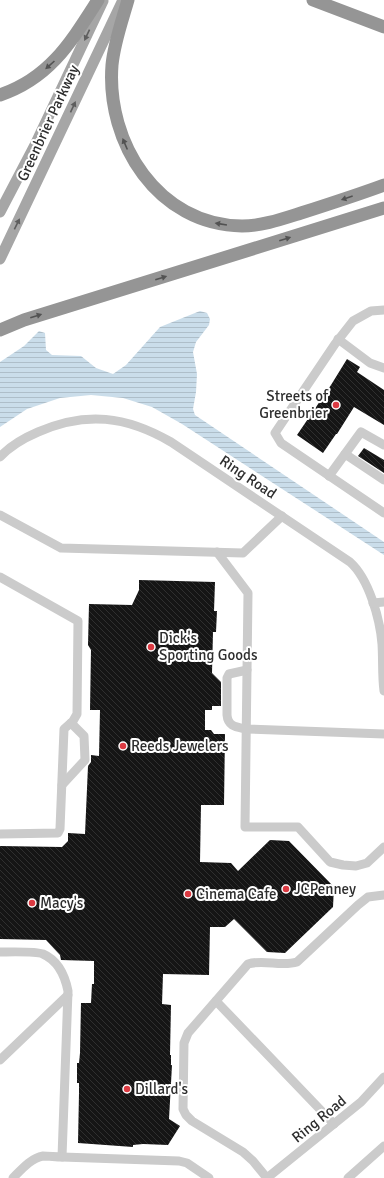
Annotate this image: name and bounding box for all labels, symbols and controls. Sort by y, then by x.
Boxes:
one-way arrow [84,30,90,41]
one-way arrow [45,60,55,69]
street label: Greenbrier Parkway [13,62,83,184]
one-way arrow [70,101,76,112]
one-way arrow [122,138,128,150]
one-way arrow [341,195,353,201]
one-way arrow [14,218,20,230]
one-way arrow [215,221,228,227]
one-way arrow [279,236,291,242]
one-way arrow [155,275,167,281]
one-way arrow [31,313,43,319]
place label: Streets of Greenbrier [259,387,329,422]
marker: Streets of Greenbrier [331,400,341,410]
street label: Ring Road [216,451,280,503]
place label: Dick's Sporting Goods [159,629,258,664]
marker: Dick's Sporting Goods [146,642,156,652]
place label: Reeds Jewelers [131,737,229,755]
marker: Reeds Jewelers [118,741,128,751]
place label: JCPenney [294,880,356,898]
marker: JCPenney [281,884,291,894]
place label: Cinema Cafe [196,885,277,903]
marker: Cinema Cafe [183,889,193,899]
place label: Macy's [40,894,84,912]
marker: Macy's [27,898,37,908]
place label: Dillard's [135,1080,188,1098]
marker: Dillard's [122,1084,132,1094]
street label: Ring Road [288,1092,350,1146]

